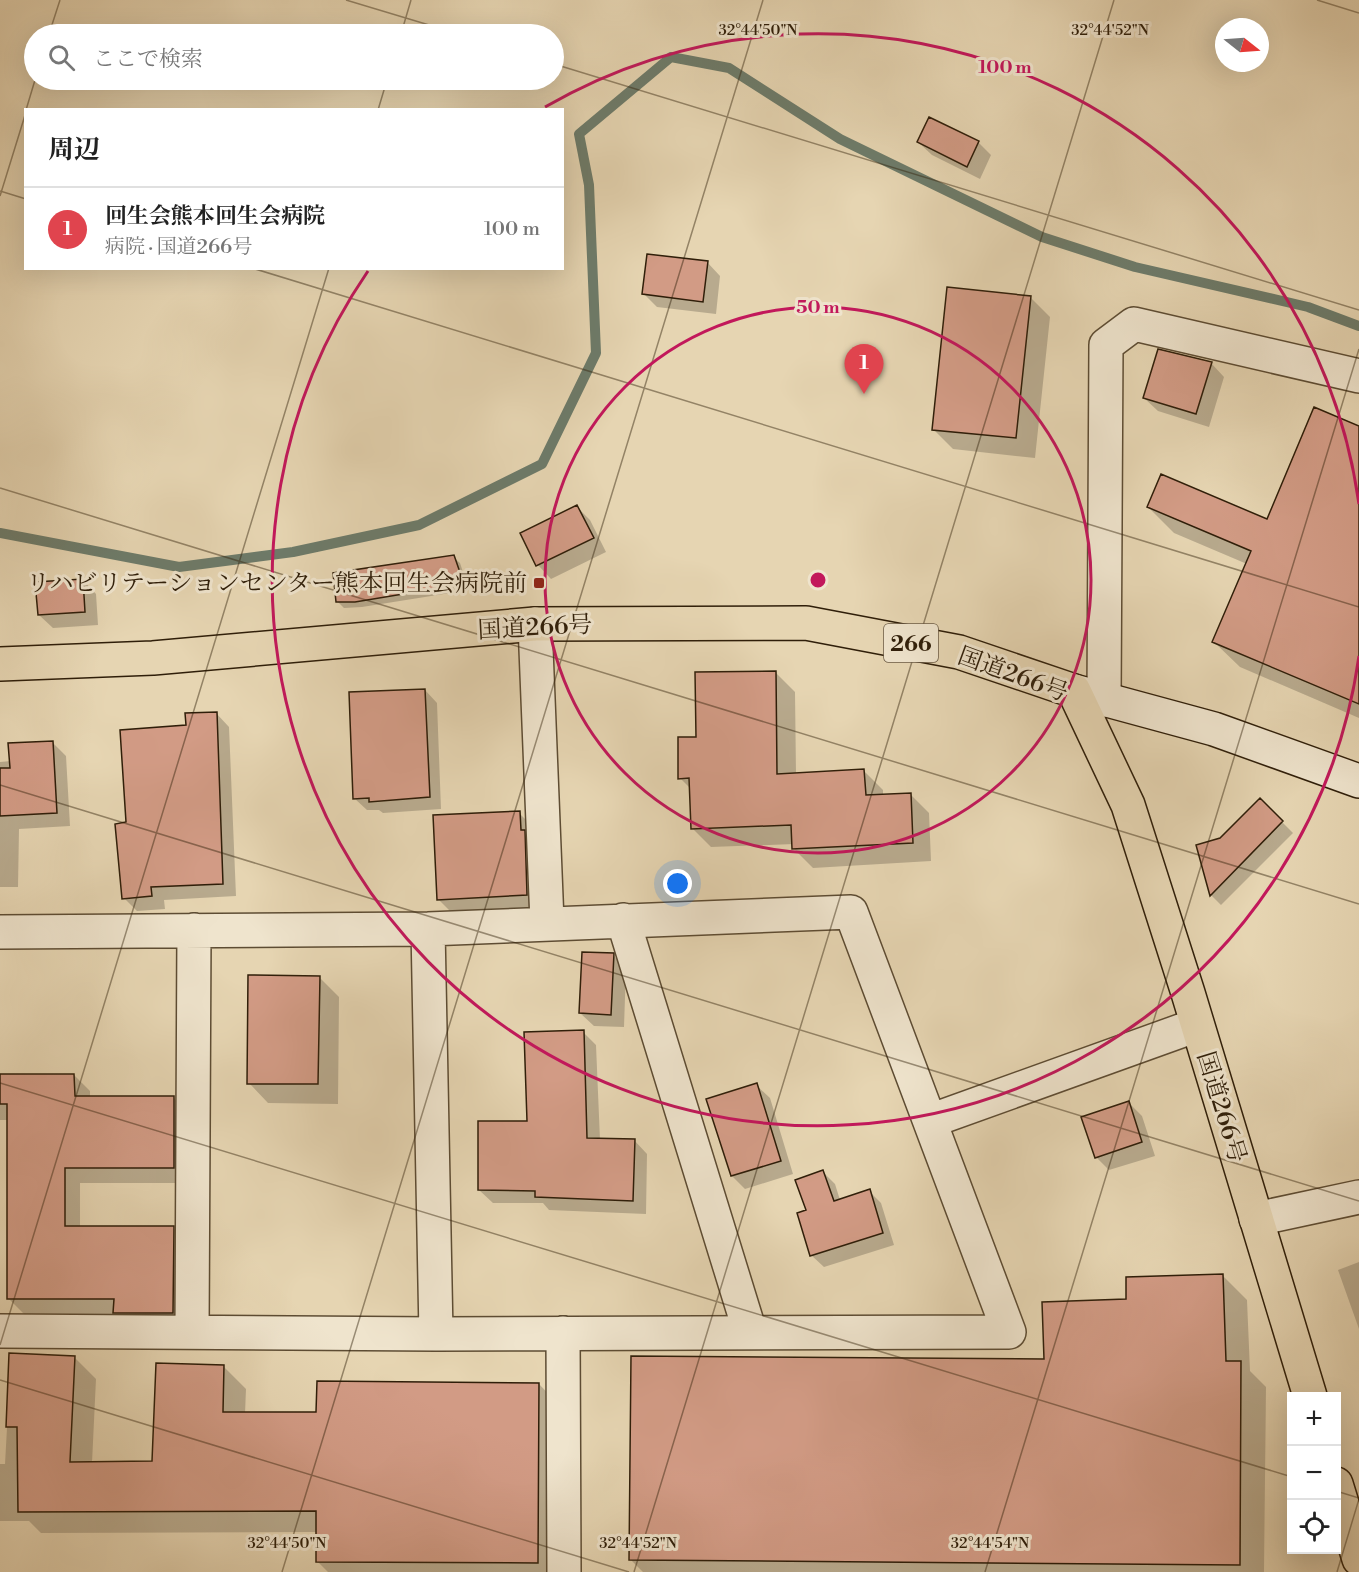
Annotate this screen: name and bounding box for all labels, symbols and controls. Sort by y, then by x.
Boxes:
north arrow [1215,18,1269,72]
text: 32°44'50"N [718,21,798,40]
text: 32°44'52"N [1071,21,1149,40]
search box [24,24,564,90]
icon: search [45,41,78,74]
text: ここで検索 [93,46,203,73]
text: 100 m [978,56,1032,79]
text: 周辺 [48,134,100,166]
text: 回生会熊本回生会病院 [105,203,325,230]
text: 1 [63,217,72,242]
text: 100 m [484,217,540,242]
text: 病院 · 国道266号 [105,235,252,260]
text: 50 m [796,296,840,319]
pin: 1 [844,344,884,394]
place label: リハビリテーションセンター熊本回生会病院前 [26,569,527,599]
centre of rings [808,570,828,590]
marker: リハビリテーションセンター熊本回生会病院前 [532,576,546,590]
street label: 国道266号 [477,610,593,646]
road number: 266 [884,624,938,662]
street label: 国道266号 [954,641,1072,709]
your location [663,869,692,898]
street label: 国道266号 [1190,1048,1252,1167]
map controls [1287,1392,1341,1554]
button: + [1287,1392,1341,1446]
button: − [1287,1446,1341,1500]
button: locate [1287,1500,1341,1554]
text: 32°44'50"N [247,1534,327,1553]
text: 32°44'52"N [599,1534,677,1553]
text: 32°44'54"N [951,1534,1029,1553]

